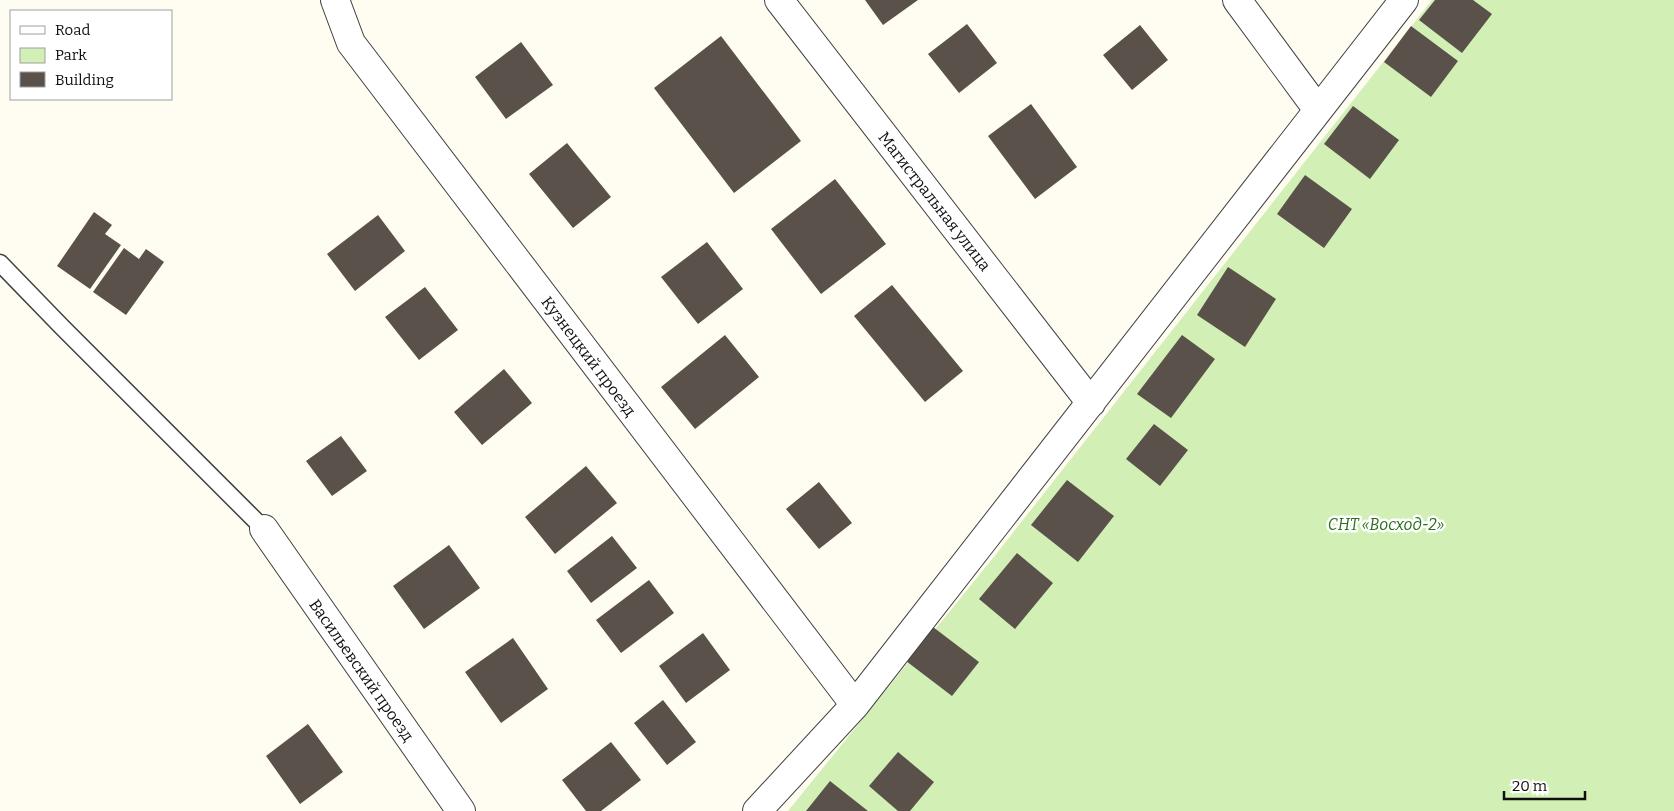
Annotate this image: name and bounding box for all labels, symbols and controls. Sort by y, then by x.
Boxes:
legend [10,10,172,100]
text: Road [55,21,90,39]
text: Park [55,46,87,64]
text: Building [55,71,114,89]
street label: Магистральная улица [874,128,995,275]
street label: Кузнецкий проезд [537,293,640,420]
park label: СНТ «Восход-2» [1328,515,1444,534]
street label: Васильевский проезд [305,596,418,745]
scale bar [1504,768,1585,800]
text: 20 m [1512,777,1548,795]

